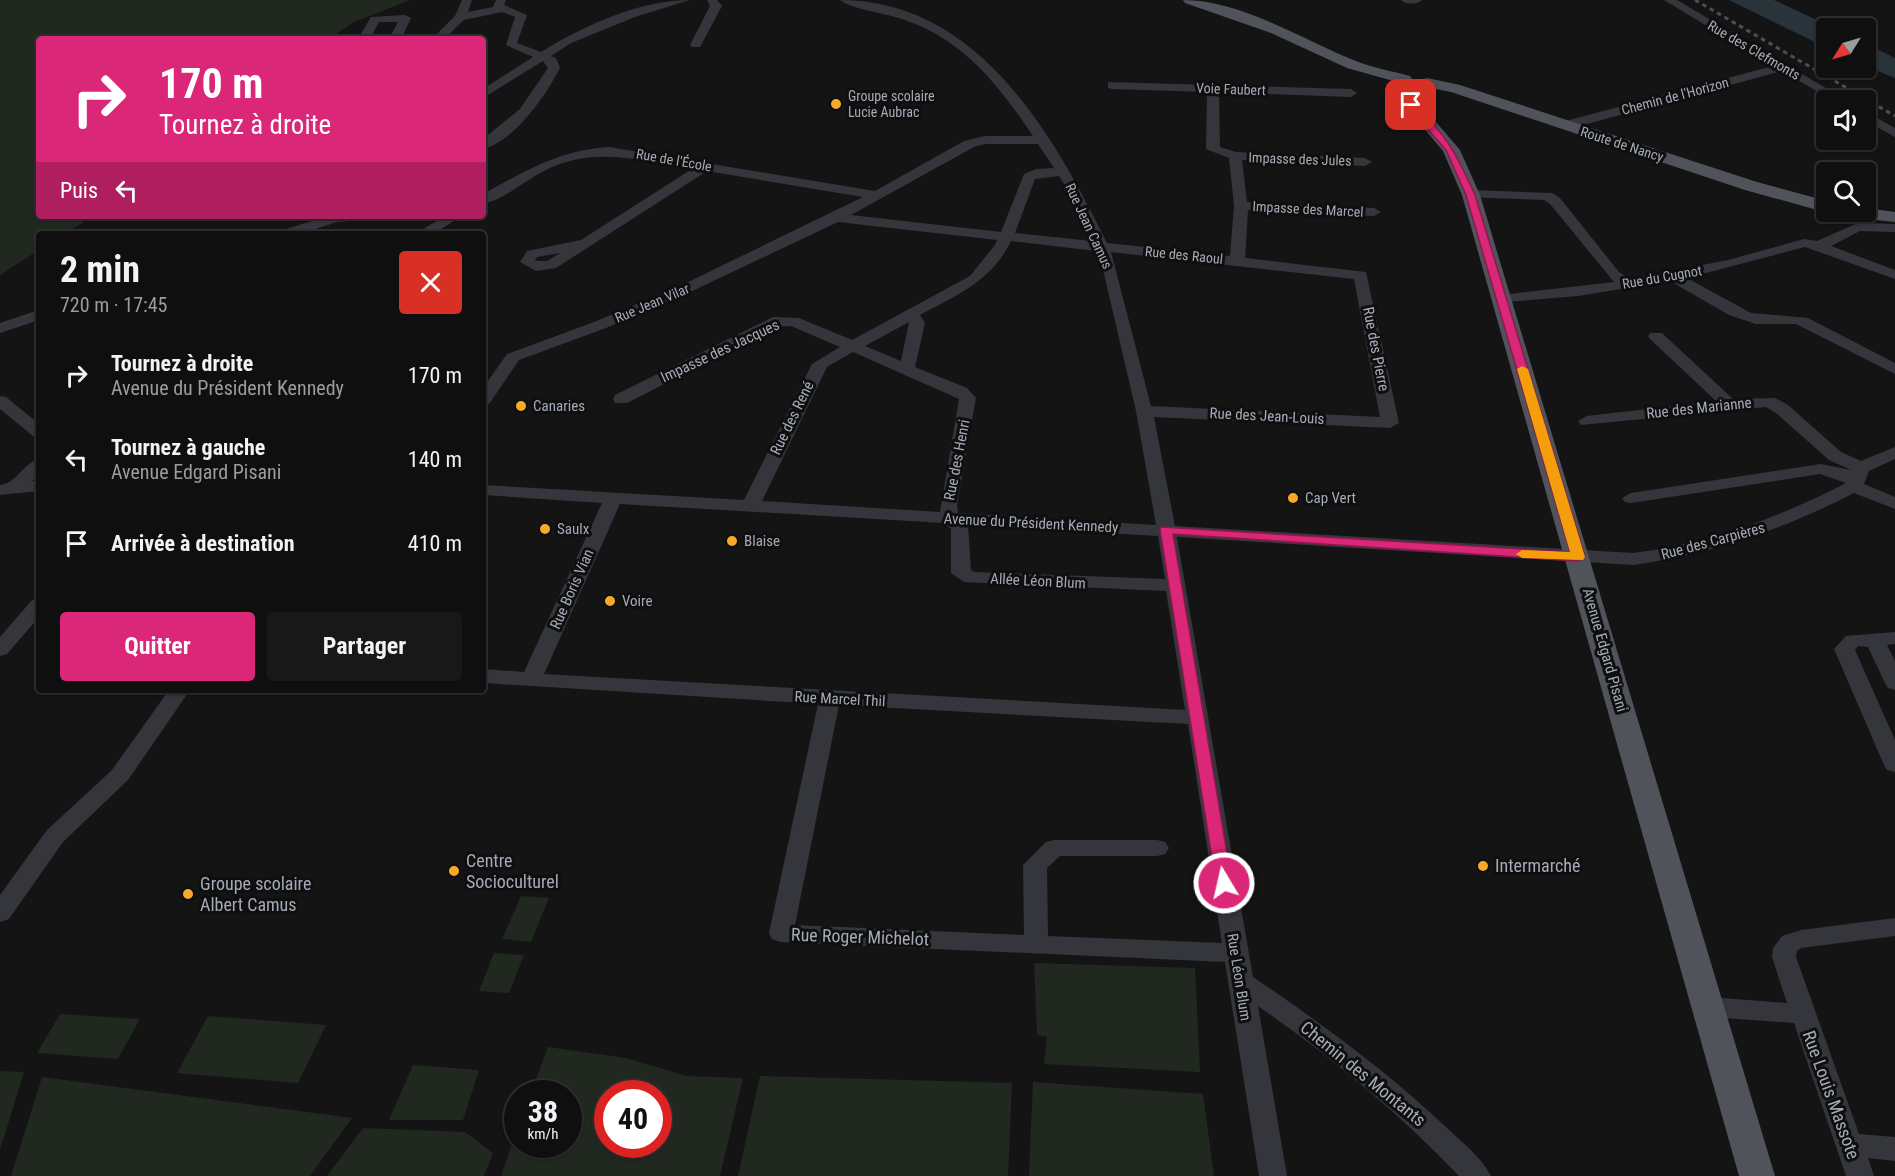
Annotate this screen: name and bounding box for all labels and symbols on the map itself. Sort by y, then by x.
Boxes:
street label: Rue des Clefmonts [1705,17,1803,83]
north arrow [1816,18,1876,78]
street label: Chemin de l'Horizon [1620,74,1730,118]
pin [1385,79,1436,130]
street label: Voie Faubert [1196,80,1266,98]
place label: Groupe scolaire Lucie Aubrac [848,88,935,120]
marker: Groupe scolaire Lucie Aubrac [829,97,843,111]
street label: Route de Nancy [1578,123,1666,165]
street label: Rue de l'École [635,144,714,175]
street label: Impasse des Jules [1248,149,1352,169]
street label: Rue Jean Camus [1062,181,1116,271]
street label: Impasse des Marcel [1252,198,1364,220]
street label: Rue des Raoul [1144,243,1224,267]
street label: Rue du Cugnot [1621,262,1703,292]
street label: Rue Jean Vilar [612,280,692,326]
street label: Rue des Pierre [1359,305,1393,393]
street label: Impasse des Jacques [658,316,782,386]
street label: Rue des René [766,378,818,458]
street label: Rue des Marianne [1645,394,1753,422]
place label: Canaries [533,397,585,415]
marker: Canaries [514,399,528,413]
street label: Rue des Jean-Louis [1209,404,1325,428]
street label: Rue des Henri [940,418,974,502]
place label: Cap Vert [1305,489,1356,507]
marker: Cap Vert [1286,491,1300,505]
street label: Avenue du Président Kennedy [943,509,1119,537]
street label: Rue des Carpières [1659,518,1767,564]
place label: Saulx [557,520,590,538]
marker: Saulx [538,522,552,536]
place label: Blaise [744,532,780,550]
marker: Blaise [725,534,739,548]
street label: Rue Boris Vian [546,546,598,632]
street label: Allée Léon Blum [990,570,1086,592]
street label: Avenue Edgard Pisani [1579,586,1631,714]
place label: Voire [622,592,653,610]
marker: Voire [603,594,617,608]
street label: Rue Marcel Thil [794,688,886,710]
place label: Centre Socioculturel [466,850,559,892]
position arrow [1192,851,1256,915]
place label: Intermarché [1495,855,1580,876]
marker: Intermarché [1476,859,1490,873]
marker: Centre Socioculturel [447,864,461,878]
place label: Groupe scolaire Albert Camus [200,873,311,915]
marker: Groupe scolaire Albert Camus [181,887,195,901]
street label: Rue Roger Michelot [791,924,929,949]
street label: Rue Léon Blum [1223,932,1255,1022]
street label: Chemin des Montants [1296,1017,1430,1131]
street label: Rue Louis Massote [1799,1028,1864,1162]
speed limit sign: 40 [594,1080,672,1158]

